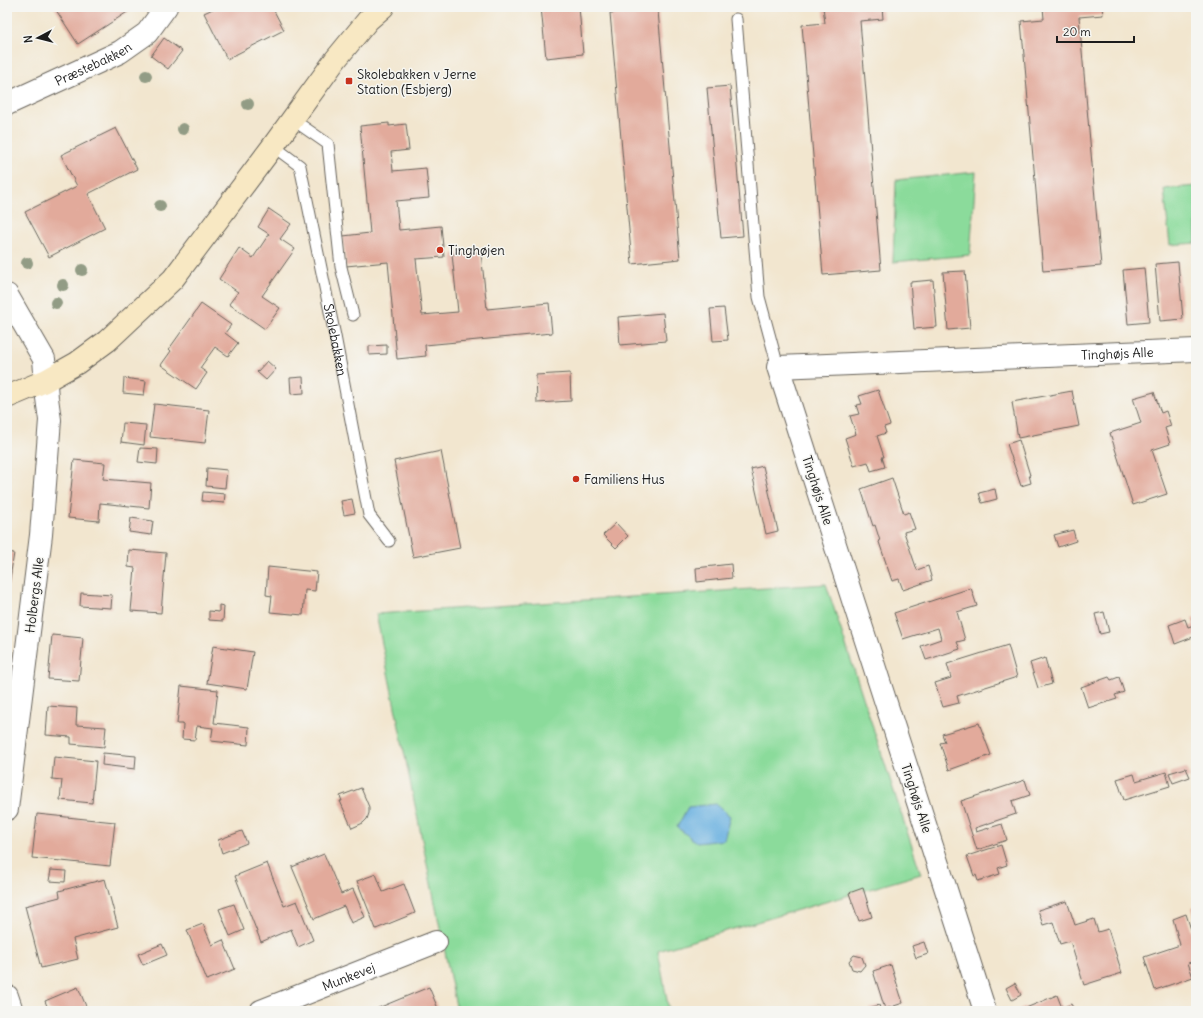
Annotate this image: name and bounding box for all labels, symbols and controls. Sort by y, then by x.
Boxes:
north arrow [18,18,58,58]
scale bar [1057,18,1134,44]
text: 20 m [1063,24,1091,39]
text: N [21,35,35,44]
street label: Præstebakken [52,38,136,90]
place label: Skolebakken v Jerne Station (Esbjerg) [357,66,476,98]
marker: Skolebakken v Jerne Station (Esbjerg) [344,76,354,86]
place label: Tinghøjen [448,242,505,259]
marker: Tinghøjen [435,245,445,255]
street label: Skolebakken [320,302,351,378]
street label: Tinghøjs Alle [1081,344,1154,364]
street label: Tinghøjs Alle [798,453,837,527]
place label: Familiens Hus [584,471,665,488]
marker: Familiens Hus [571,474,581,484]
street label: Holbergs Alle [21,556,48,634]
street label: Tinghøjs Alle [897,761,936,835]
street label: Munkevej [320,959,378,995]

